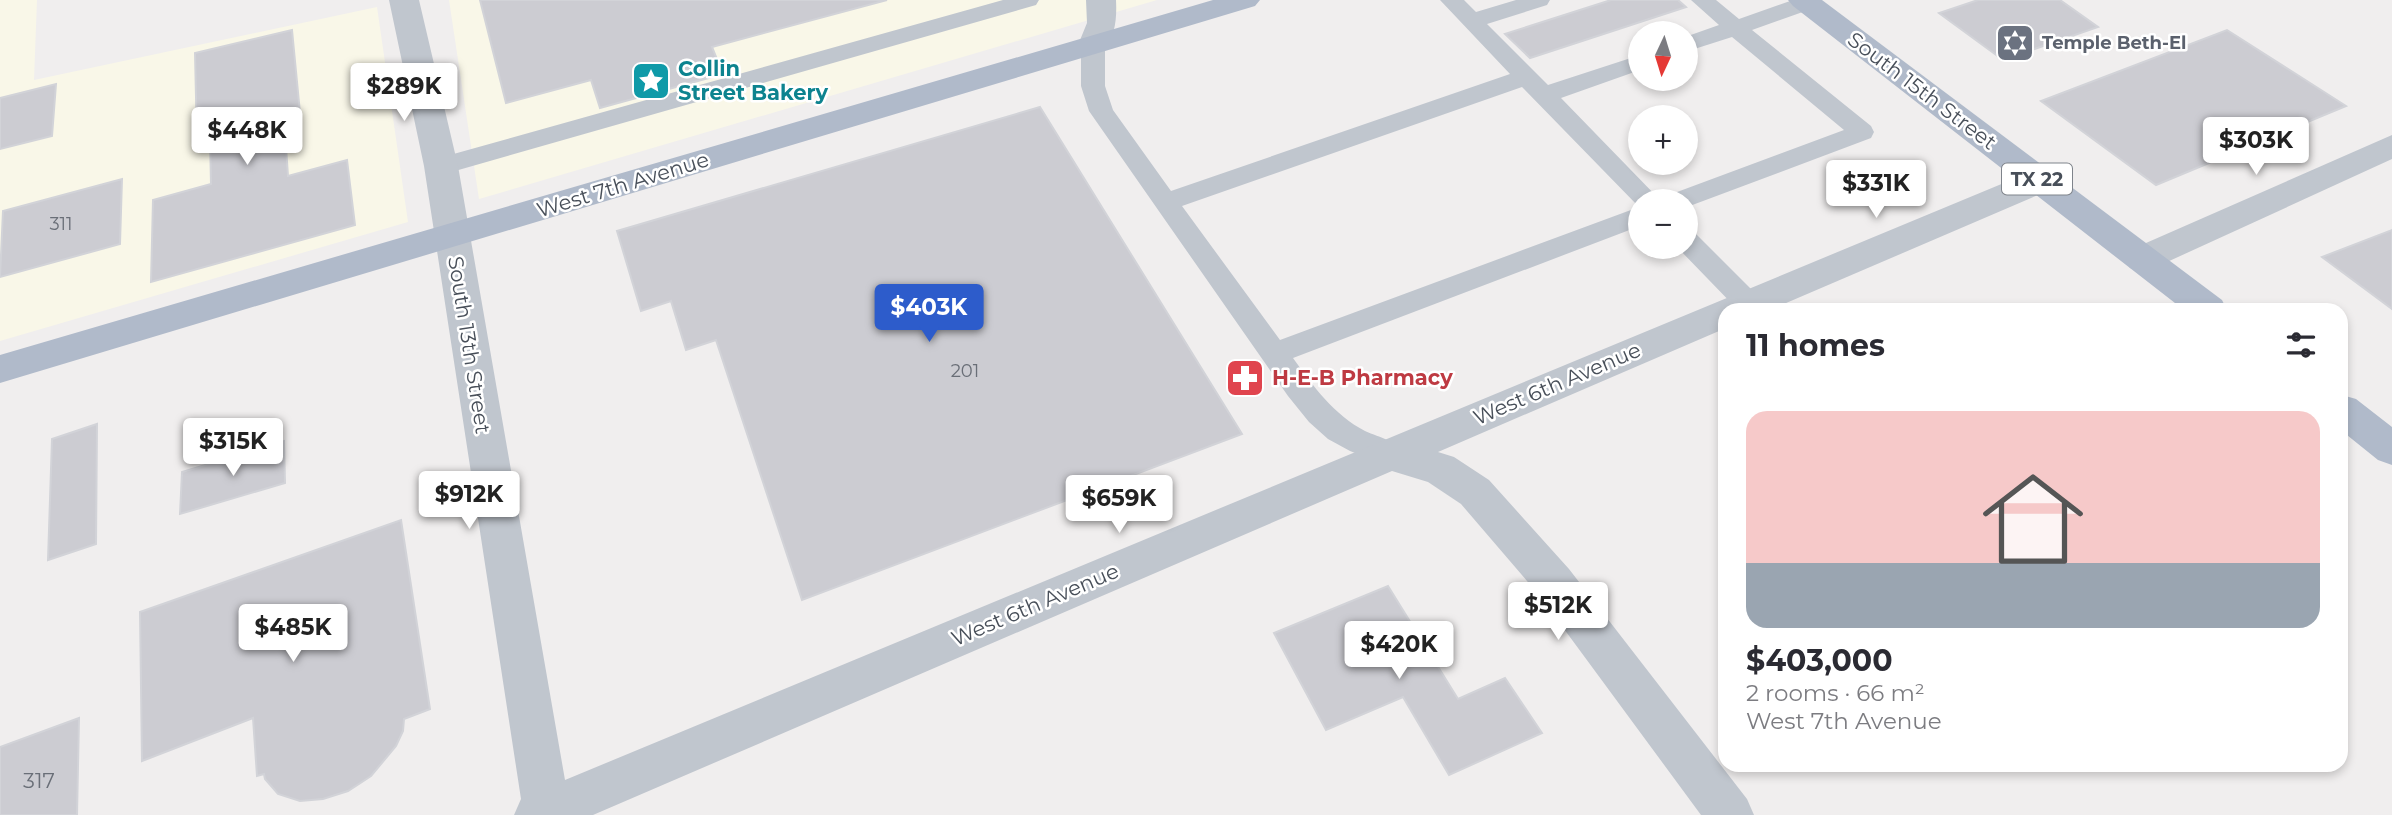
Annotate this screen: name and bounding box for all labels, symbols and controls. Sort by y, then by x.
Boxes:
north arrow [1628,21,1698,91]
map controls [1628,21,1698,259]
synagogue icon: Temple Beth-El [1994,22,2036,64]
street label: South 15th Street [1843,27,2002,155]
place label: Temple Beth-El [2042,32,2187,54]
place label: Collin Street Bakery [678,56,829,105]
place icon: Collin Street Bakery [630,60,672,102]
pin: $289K [355,64,453,123]
text: $289K [366,72,442,100]
button: + [1628,105,1698,175]
pin: $448K [198,108,296,167]
text: $448K [207,116,287,144]
pin: $303K [2207,118,2305,177]
text: $303K [2219,126,2293,154]
street label: West 7th Avenue [534,146,712,223]
pin: $331K [1827,160,1925,220]
road number: TX 22 [2002,164,2072,195]
text: $331K [1842,169,1910,197]
button: − [1628,189,1698,259]
house number: 311 [49,213,73,235]
street label: South 13th Street [443,254,496,436]
pin: $403K [880,284,978,344]
text: $403K [891,293,967,321]
icon: filters [2282,326,2320,364]
text: 11 homes [1746,327,1885,364]
street label: West 6th Avenue [1469,337,1644,430]
pharmacy icon: H-E-B Pharmacy [1224,357,1266,399]
house number: 201 [951,360,979,382]
place label: H-E-B Pharmacy [1272,365,1453,390]
pin: $315K [184,419,282,478]
text: $315K [199,427,267,455]
icon: home [1970,456,2096,582]
pin: $912K [420,472,518,531]
pin: $659K [1070,476,1168,535]
text: $912K [435,480,503,508]
text: $659K [1082,484,1156,512]
street label: West 6th Avenue [947,558,1122,651]
pin: $512K [1509,582,1607,642]
text: $512K [1524,591,1592,619]
pin: $485K [244,604,342,664]
text: $485K [255,613,331,641]
pin: $420K [1350,622,1448,681]
text: $420K [1361,630,1437,658]
text: $403,000 [1746,642,1893,679]
text: 2 rooms · 66 m² [1746,679,1925,707]
text: West 7th Avenue [1746,707,1942,735]
house number: 317 [23,768,55,793]

